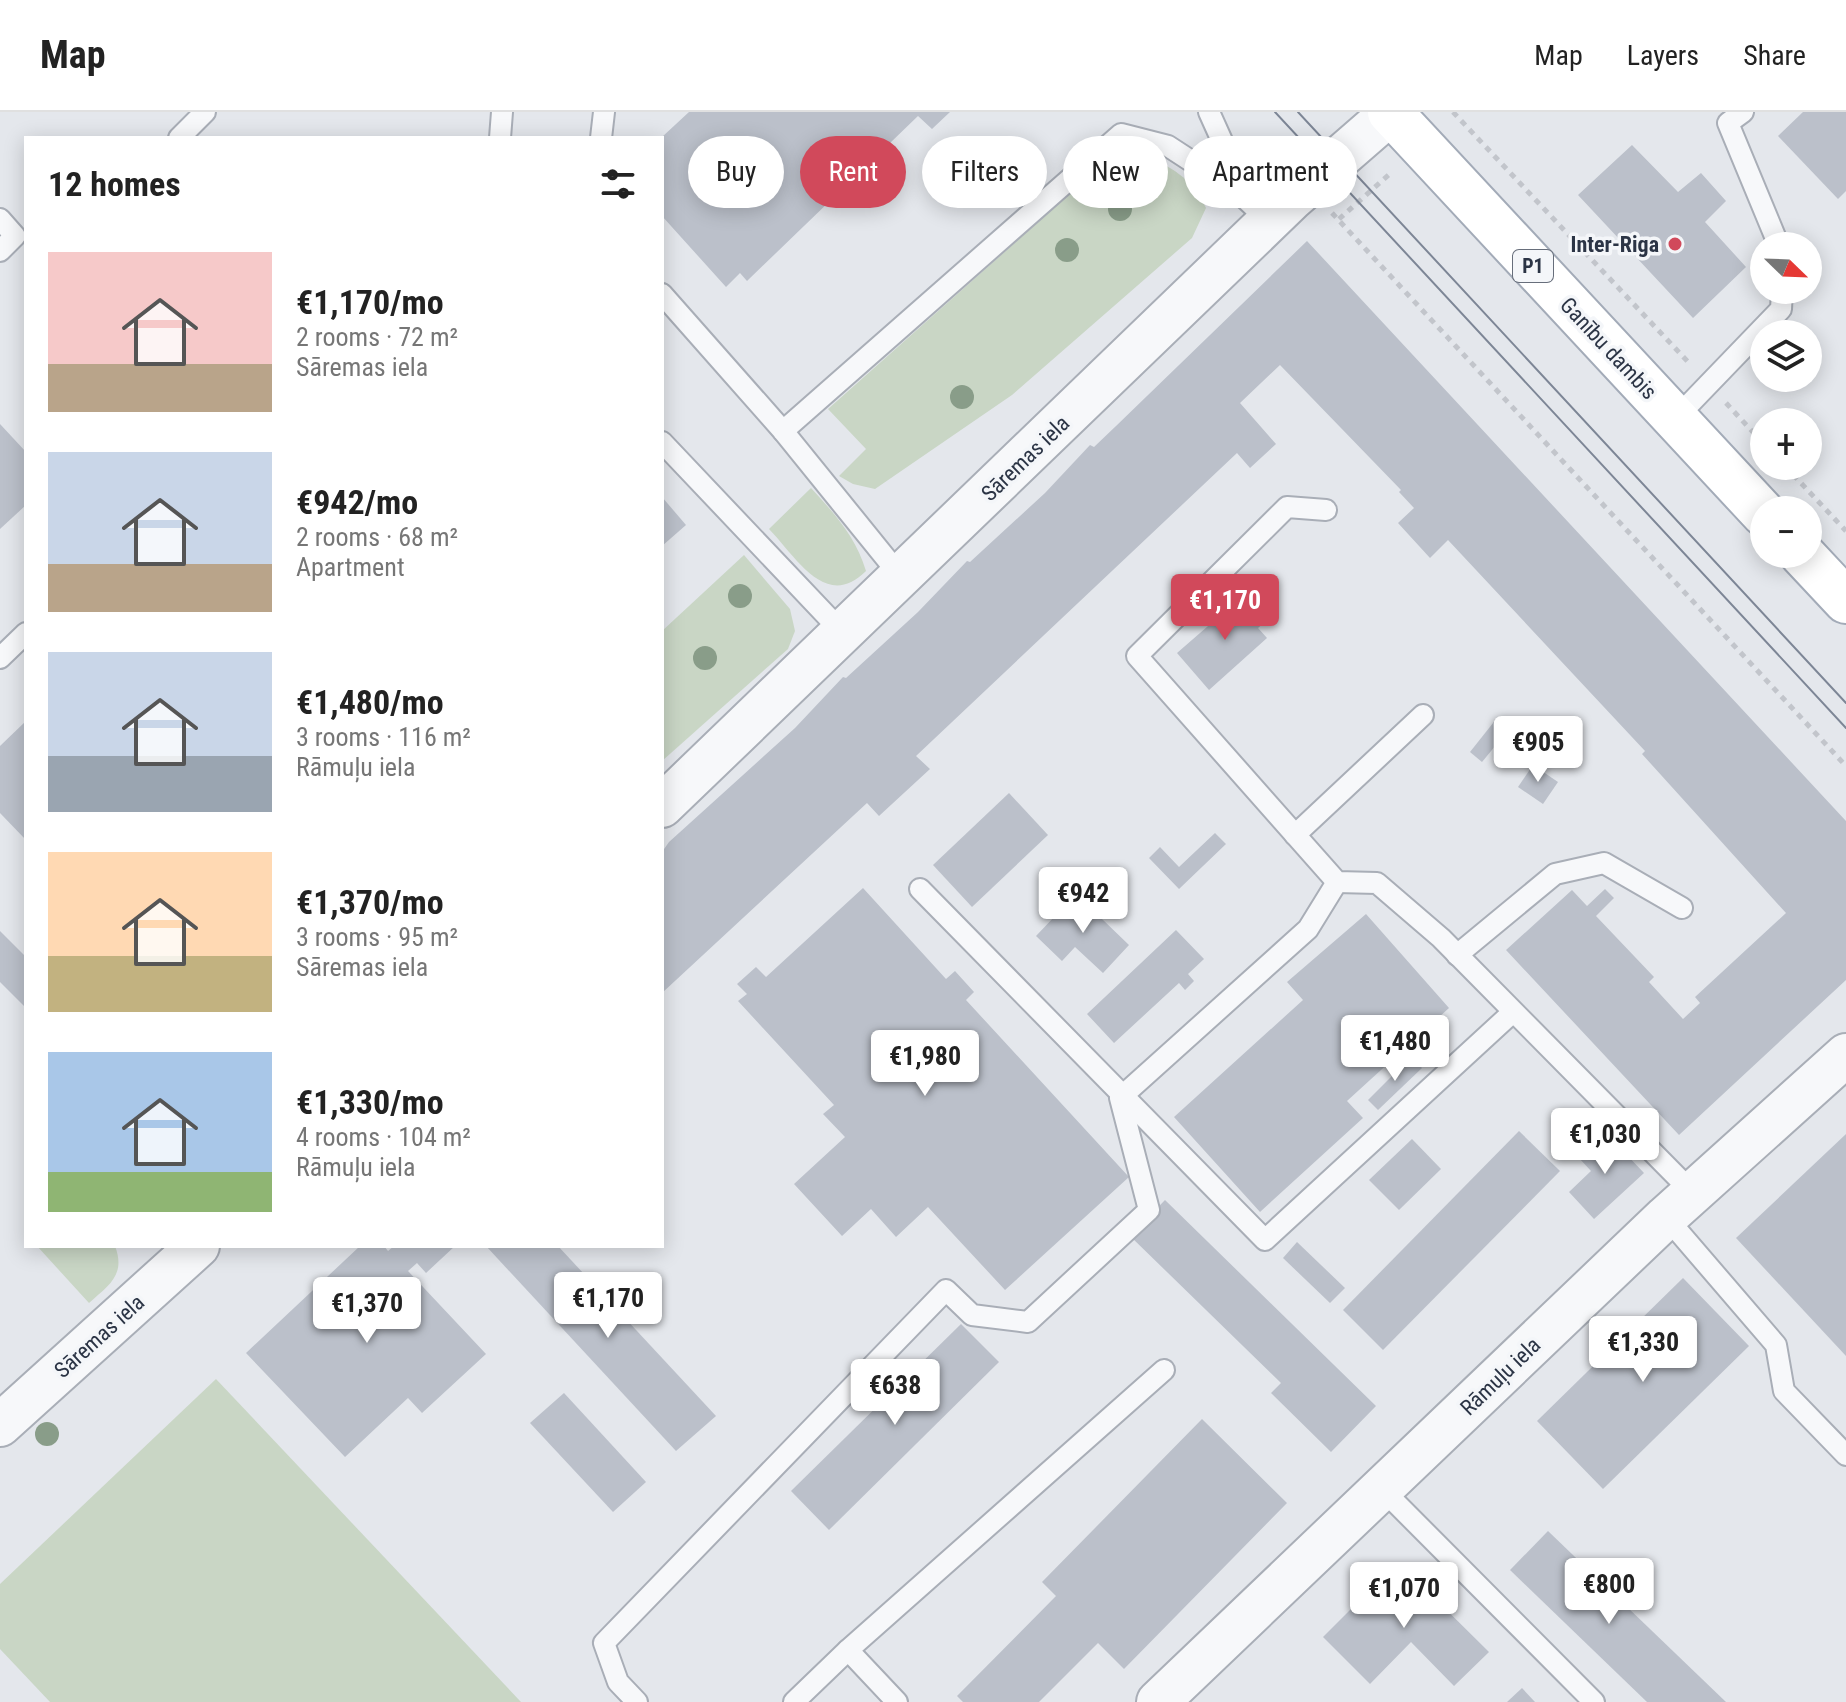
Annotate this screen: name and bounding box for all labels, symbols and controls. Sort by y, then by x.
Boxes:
text: Map [40,33,106,77]
text: Map [1534,39,1583,72]
text: Layers [1627,39,1699,72]
text: Share [1743,39,1806,72]
chip: Buy [688,136,784,208]
chip: Rent [800,136,906,208]
chip: Filters [922,136,1047,208]
chip: New [1063,136,1168,208]
chip: Apartment [1184,136,1357,208]
icon: filters [596,162,640,206]
text: 12 homes [48,164,181,204]
place label: Inter-Riga [1571,232,1659,257]
north arrow [1750,232,1822,304]
map controls [1750,232,1822,568]
marker: Inter-Riga [1666,235,1684,253]
road number: P1 [1513,250,1553,282]
text: €1,170/mo [296,282,444,322]
icon: home [112,284,208,380]
street label: Ganību dambis [1555,292,1662,404]
button: layers [1750,320,1822,392]
text: 2 rooms · 72 m² [296,322,458,352]
text: Sāremas iela [296,352,428,382]
button: + [1750,408,1822,480]
street label: Sāremas iela [976,411,1074,506]
text: €942/mo [296,482,418,522]
icon: home [112,484,208,580]
button: − [1750,496,1822,568]
text: 2 rooms · 68 m² [296,522,458,552]
text: Apartment [296,552,405,582]
pin: €1,170 [1160,574,1290,642]
text: €1,170 [1189,585,1261,615]
text: €1,480/mo [296,682,444,722]
icon: home [112,684,208,780]
pin: €905 [1491,716,1585,784]
text: 3 rooms · 116 m² [296,722,471,752]
text: €905 [1512,727,1564,757]
text: Rāmuļu iela [296,752,415,782]
pin: €942 [1036,867,1130,935]
text: €942 [1057,878,1109,908]
text: €1,370/mo [296,882,444,922]
icon: home [112,884,208,980]
text: 3 rooms · 95 m² [296,922,458,952]
text: Sāremas iela [296,952,428,982]
pin: €1,480 [1330,1015,1460,1083]
text: €1,480 [1359,1026,1431,1056]
pin: €1,980 [860,1030,990,1098]
text: €1,980 [889,1041,961,1071]
text: €1,330/mo [296,1082,444,1122]
icon: home [112,1084,208,1180]
pin: €1,030 [1540,1108,1670,1176]
text: €1,030 [1569,1119,1641,1149]
text: 4 rooms · 104 m² [296,1122,471,1152]
text: Rāmuļu iela [296,1152,415,1182]
pin: €1,170 [543,1272,673,1340]
pin: €1,370 [302,1277,432,1345]
text: €1,170 [572,1283,644,1313]
text: €1,370 [331,1288,403,1318]
street label: Sāremas iela [49,1290,149,1383]
pin: €1,330 [1578,1316,1708,1384]
text: €1,330 [1607,1327,1679,1357]
street label: Rāmuļu iela [1455,1332,1546,1421]
pin: €638 [848,1359,942,1427]
text: €638 [869,1370,921,1400]
pin: €800 [1562,1558,1656,1626]
pin: €1,070 [1339,1562,1469,1630]
text: €800 [1583,1569,1635,1599]
text: €1,070 [1368,1573,1440,1603]

